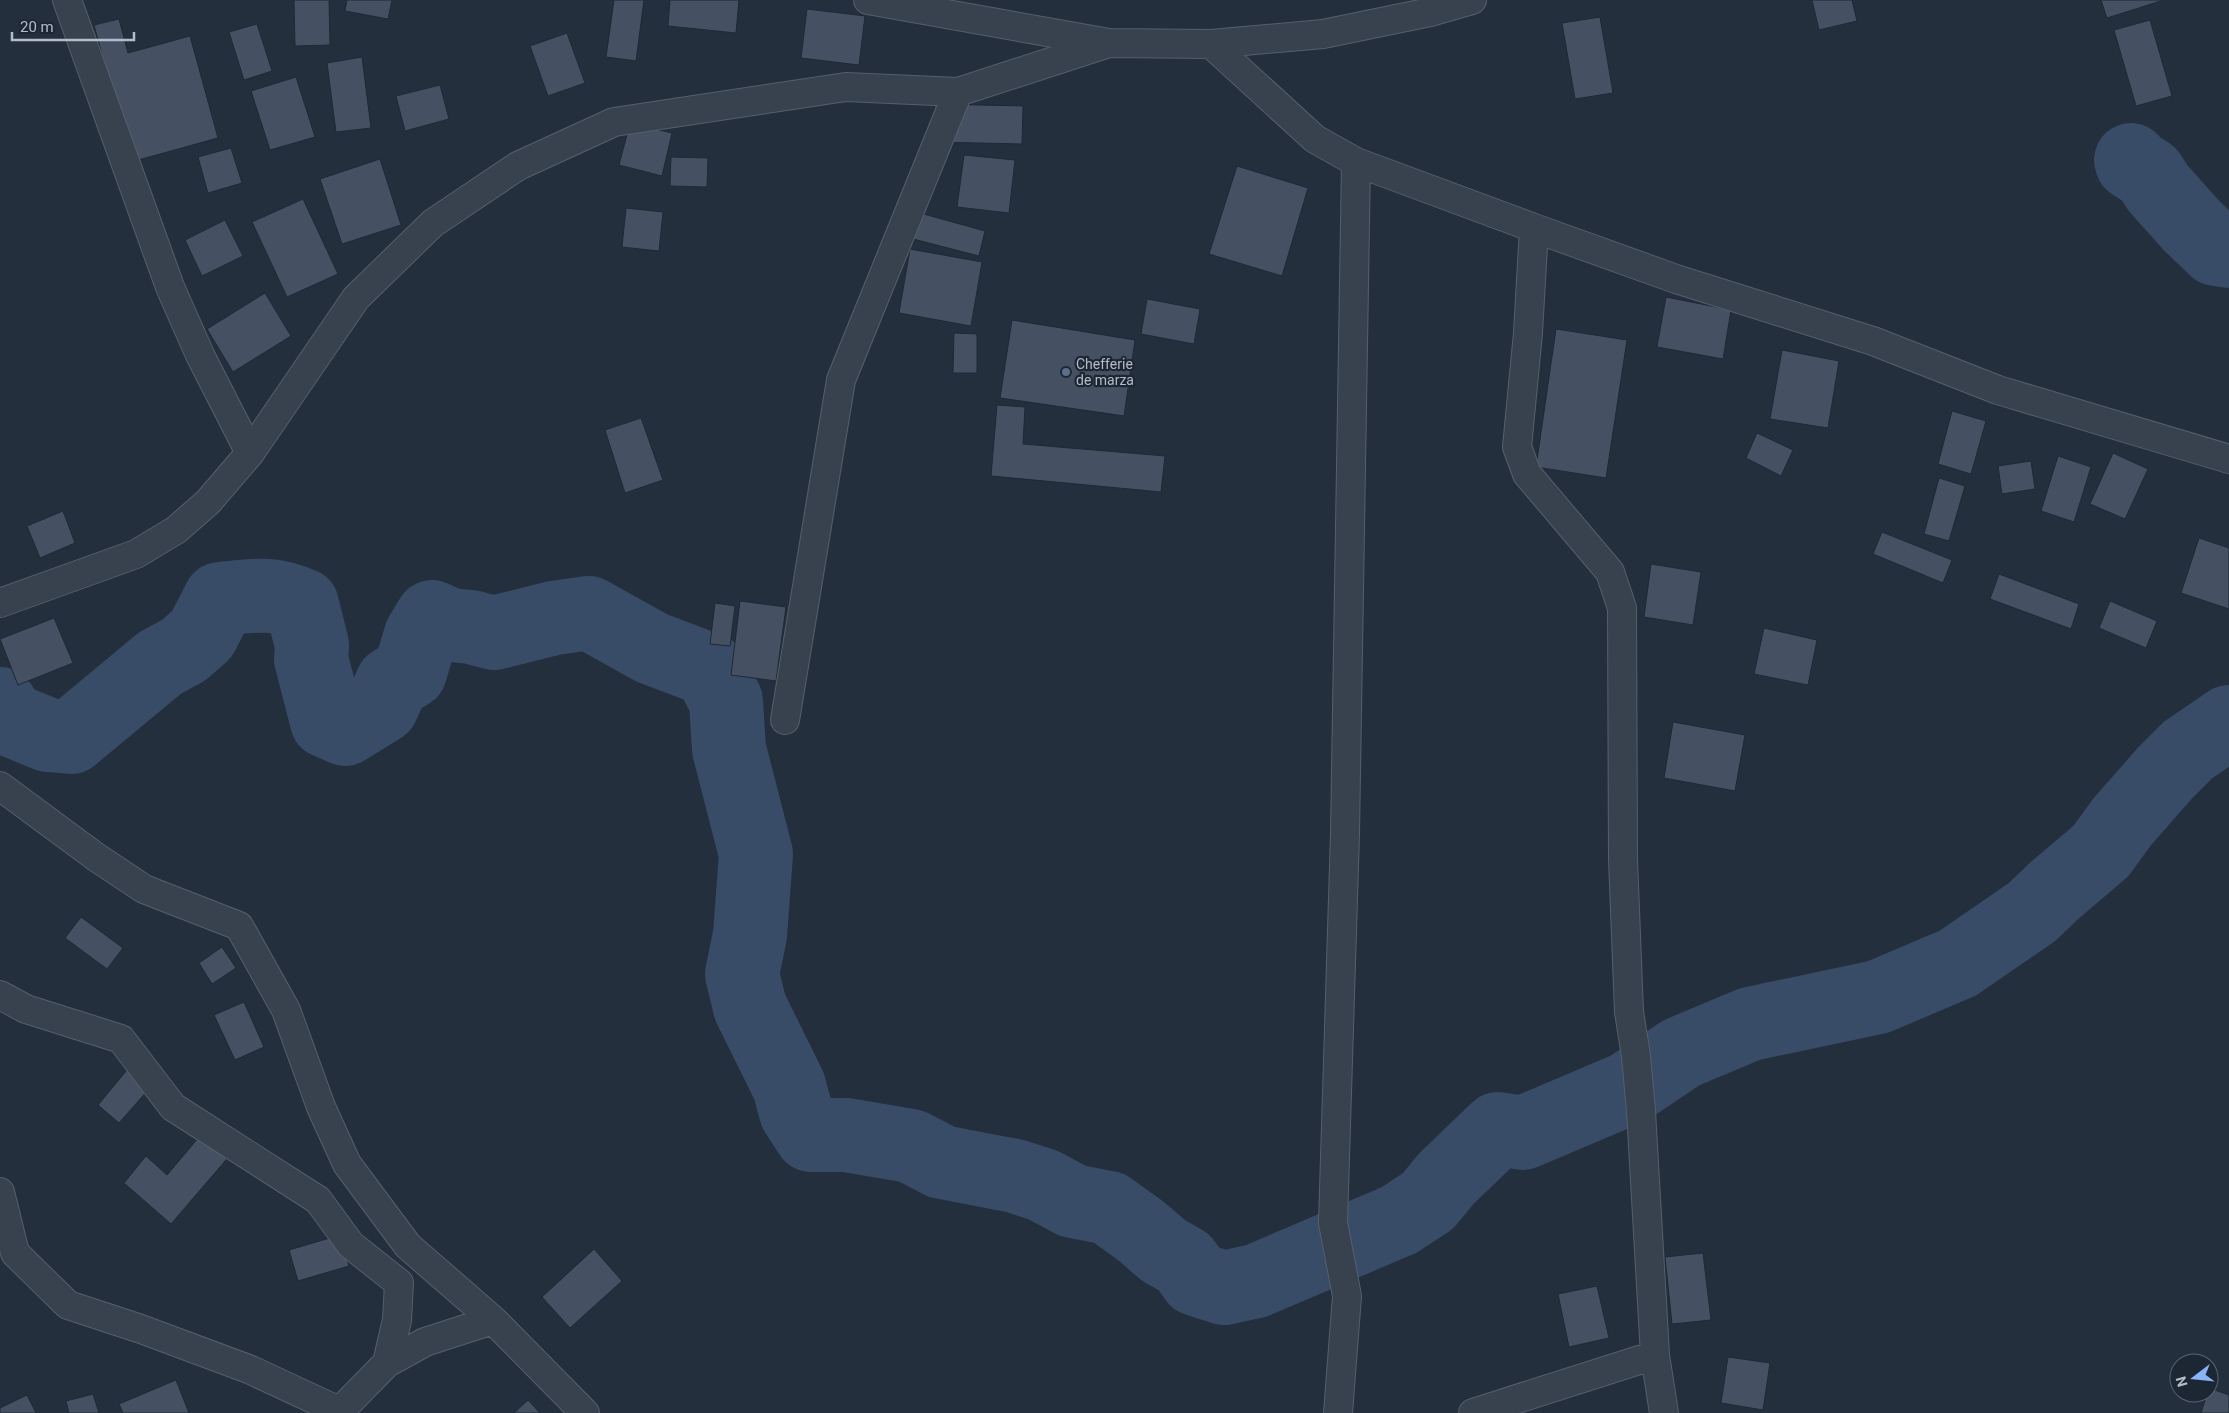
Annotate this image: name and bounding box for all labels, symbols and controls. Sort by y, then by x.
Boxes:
scale bar [12,10,135,42]
text: 20 m [20,18,54,36]
place label: Chefferie de marza [1076,356,1134,388]
marker: Chefferie de marza [1060,366,1072,378]
north arrow [2169,1353,2219,1403]
text: N [2172,1375,2191,1389]

